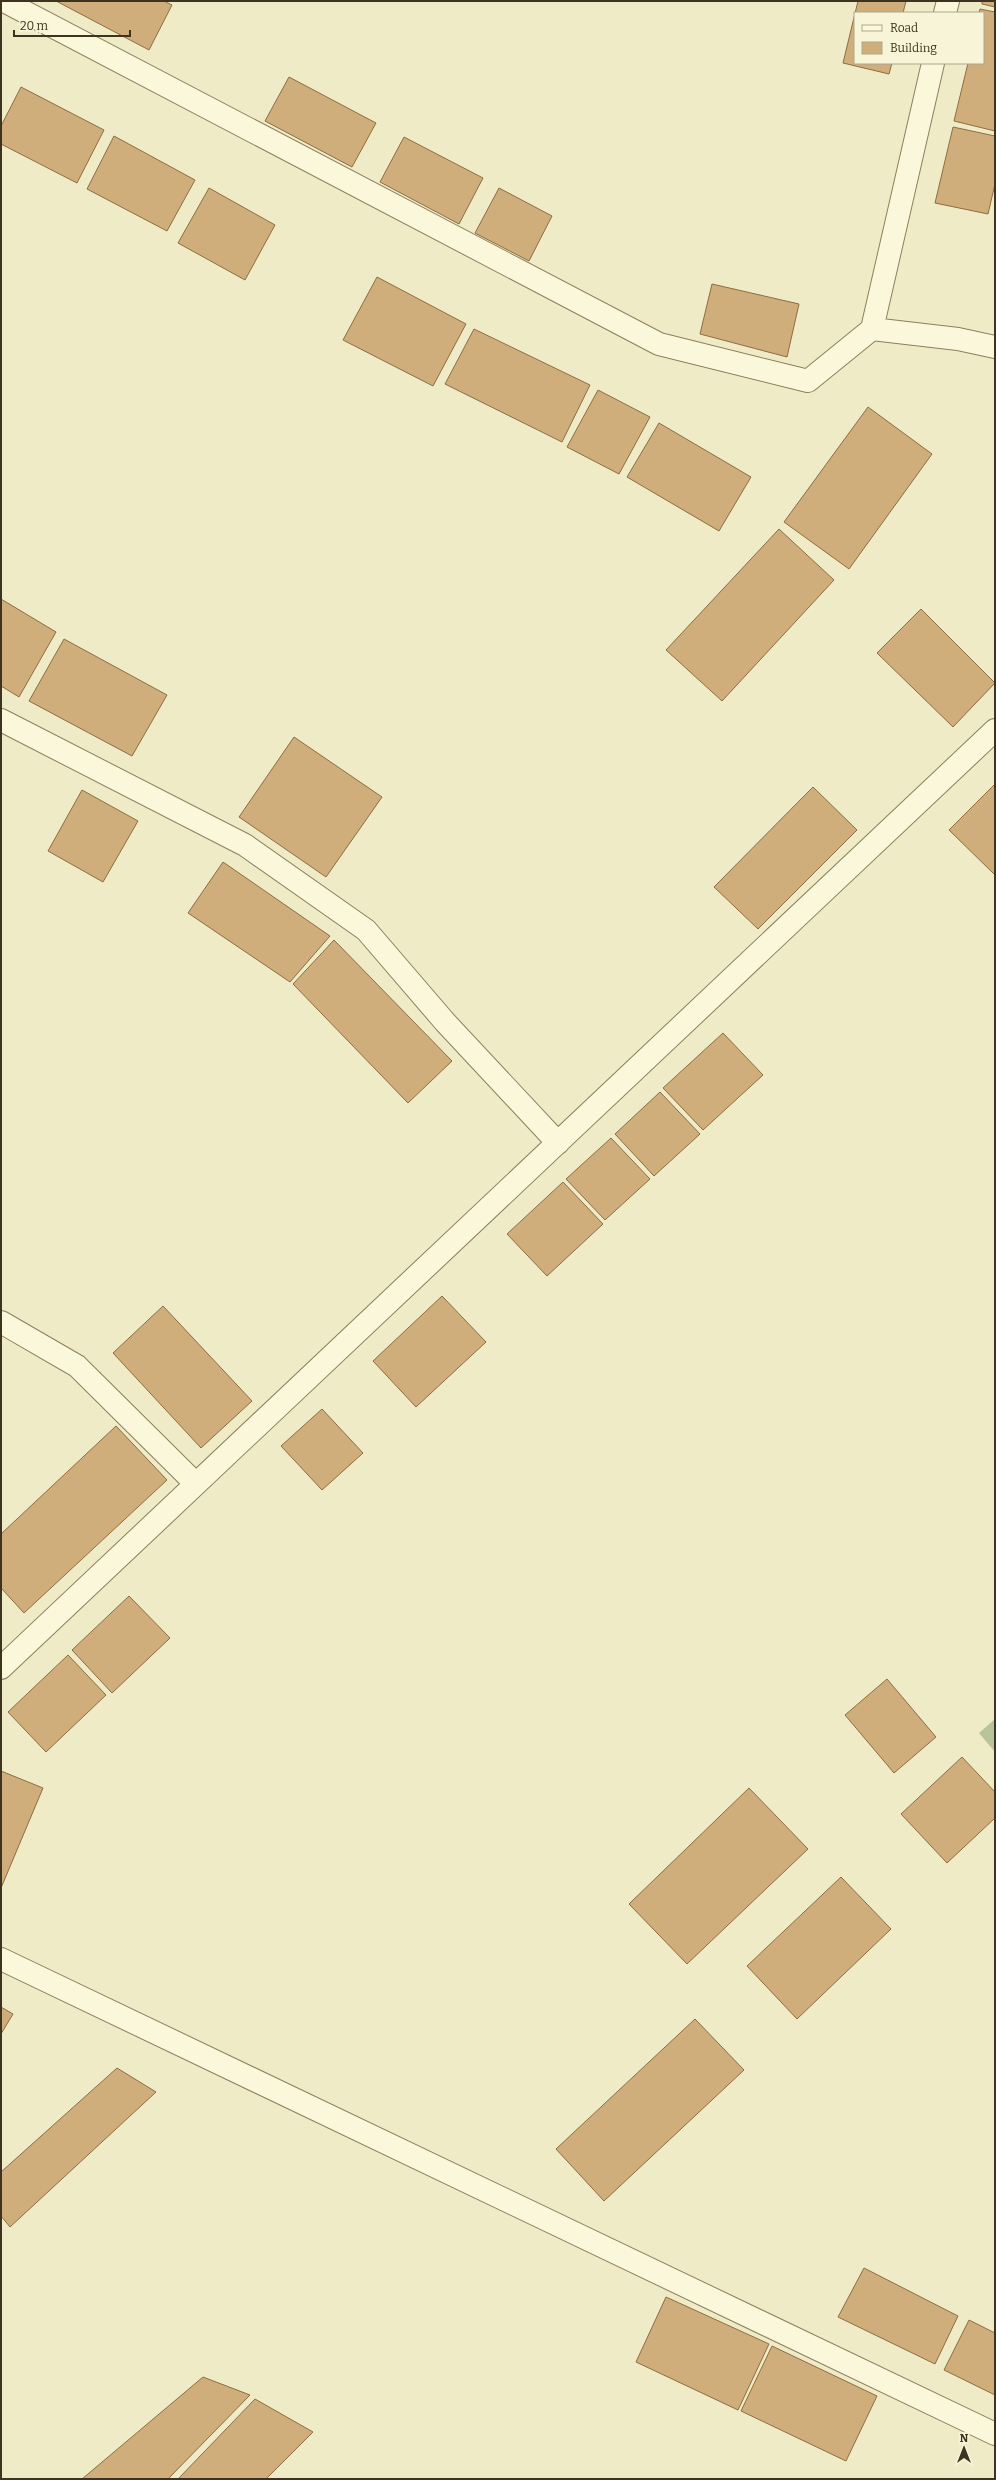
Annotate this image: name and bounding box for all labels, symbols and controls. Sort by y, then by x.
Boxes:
scale bar [14,12,130,38]
legend [854,12,984,64]
text: 20 m [20,19,49,33]
text: Road [890,21,918,35]
text: Building [890,41,937,55]
north arrow [944,2428,984,2468]
text: N [960,2432,969,2445]

